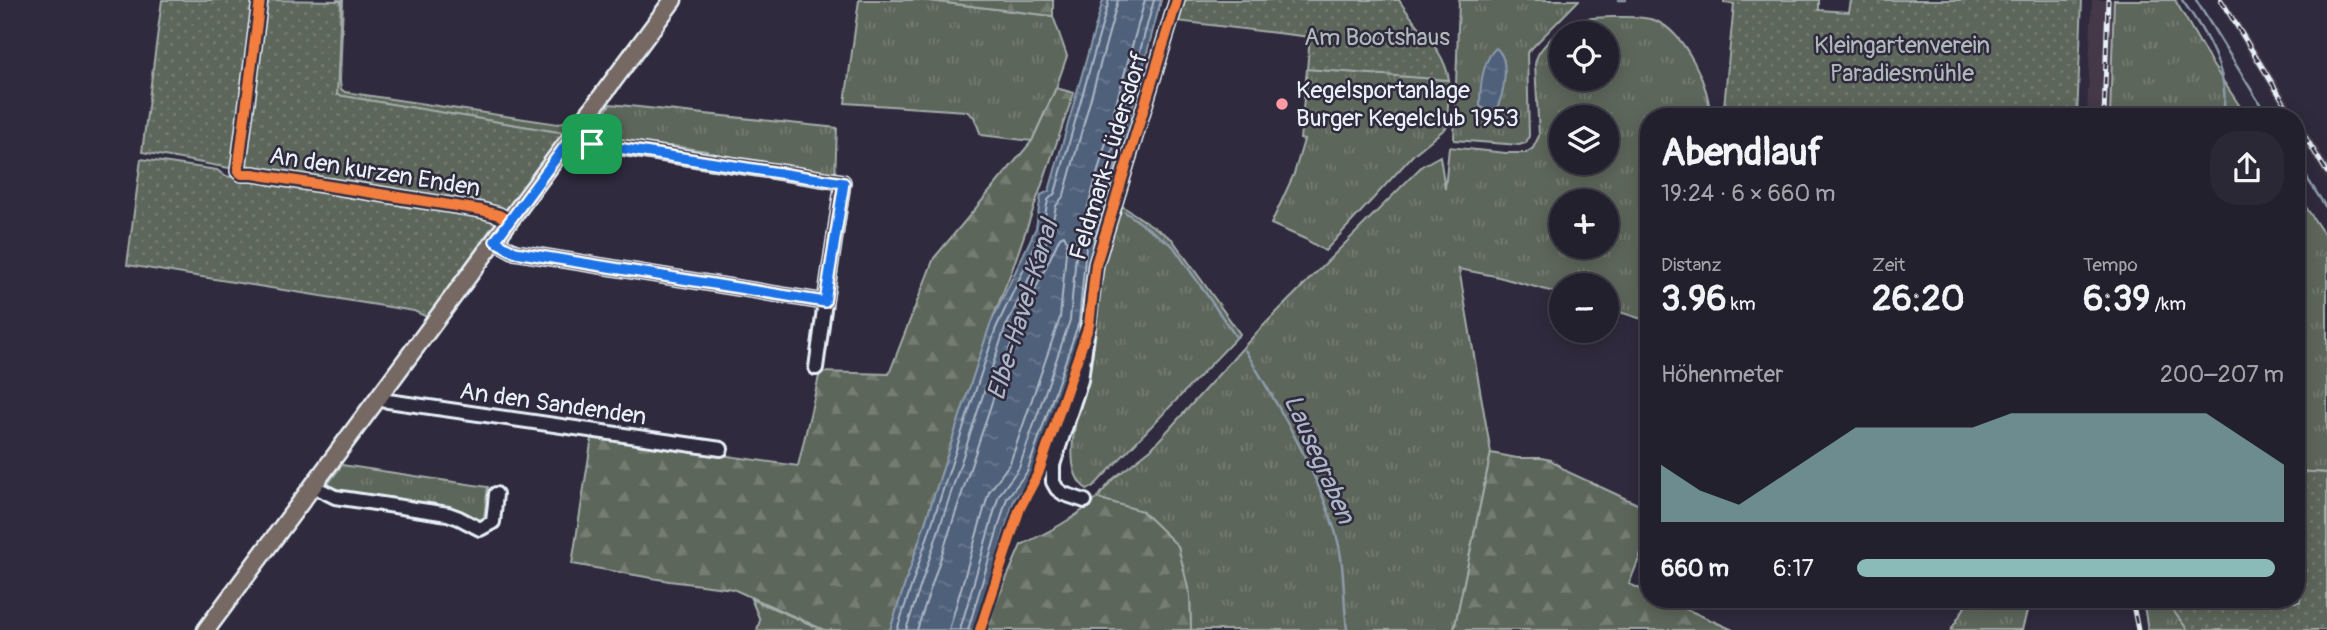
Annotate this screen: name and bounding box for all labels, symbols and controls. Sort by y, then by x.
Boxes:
map controls [1549,21,1619,343]
button: locate [1549,21,1619,91]
park label: Am Bootshaus [1304,23,1450,52]
park label: Kleingartenverein Paradiesmühle [1814,31,1990,88]
street label: Feldmark-Lüdersdorf [1064,48,1154,263]
place label: Kegelsportanlage Burger Kegelclub 1953 [1296,76,1519,133]
marker: Kegelsportanlage Burger Kegelclub 1953 [1274,96,1290,112]
button: layers [1549,105,1619,175]
pin [562,114,622,174]
icon: arrive [573,125,611,163]
text: Abendlauf [1661,129,1823,177]
button: share [2210,131,2284,205]
street label: An den kurzen Enden [268,141,482,203]
text: 19:24 · 6 × 660 m [1661,179,1836,208]
button: + [1549,189,1619,259]
water label: Elbe-Havel-Kanal [980,213,1066,404]
text: Distanz [1661,253,1721,277]
text: Zeit [1872,253,1905,277]
text: Tempo [2083,253,2138,277]
button: − [1549,273,1619,343]
text: 3.96 [1661,277,1727,321]
text: 26:20 [1872,277,1965,321]
text: 6:39 [2083,277,2150,321]
text: km [1727,292,1756,316]
text: /km [2150,292,2186,316]
text: Höhenmeter [1661,360,1783,389]
text: 200–207 m [2160,360,2284,389]
street label: An den Sandenden [458,377,648,431]
water label: Lausegraben [1276,389,1362,530]
text: 660 m [1661,554,1729,583]
text: 6:17 [1773,554,1814,583]

